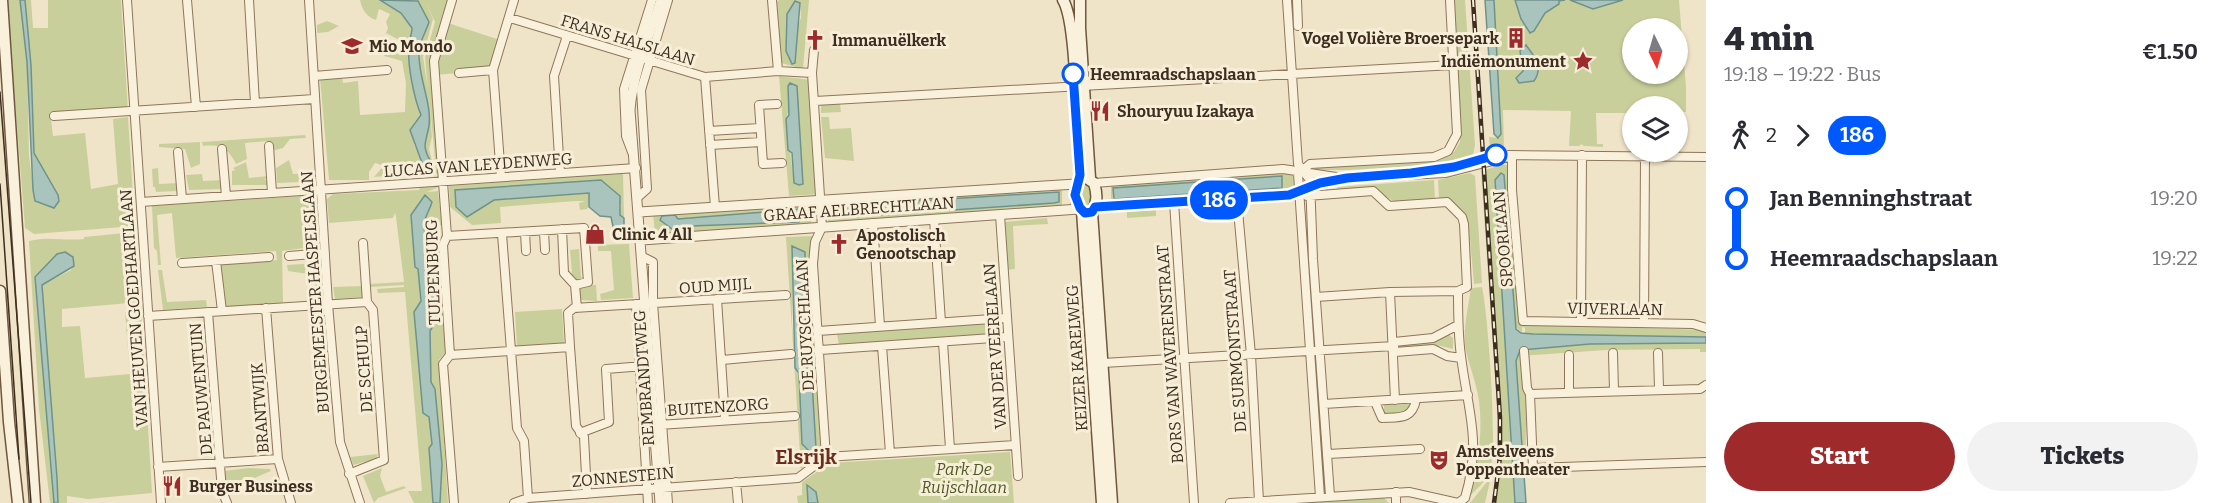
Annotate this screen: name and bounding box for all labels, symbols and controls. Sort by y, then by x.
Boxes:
street label: FRANS HALSLAAN [559,11,698,70]
north arrow [1622,18,1688,84]
map controls [1622,18,1688,162]
text: 4 min [1724,19,1814,59]
building icon: Vogel Volière Broersepark [1504,26,1528,50]
church icon: Immanuëlkerk [803,28,827,52]
place label: Vogel Volière Broersepark [1302,29,1499,48]
place label: Immanuëlkerk [832,31,947,50]
school or university icon: Mio Mondo [340,34,364,58]
place label: Mio Mondo [369,37,452,56]
text: €1.50 [2142,38,2198,65]
place icon: Indiëmonument [1571,49,1595,73]
place label: Indiëmonument [1441,52,1567,71]
text: 19:18 – 19:22 · Bus [1724,62,1881,86]
marker: Heemraadschapslaan [1062,63,1084,85]
place label: Heemraadschapslaan [1090,65,1257,84]
button: layers [1622,96,1688,162]
restaurant icon: Shouryuu Izakaya [1088,99,1112,123]
place label: Shouryuu Izakaya [1117,102,1254,121]
icon: walk [1724,119,1757,152]
icon: forward [1786,119,1819,152]
text: 186 [1840,122,1874,148]
text: 2 [1766,123,1777,147]
unlabelled marker [1485,144,1507,166]
street label: LUCAS VAN LEYDENWEG [383,149,573,181]
street label: BURGEMEESTER HASPELSLAAN [297,170,333,414]
line badge: 186 [1184,180,1254,220]
text: Jan Benninghstraat [1770,185,1972,212]
text: 19:20 [2150,186,2198,210]
text: 186 [1202,187,1236,213]
street label: VAN HEUVEN GOEDHARTLAAN [116,188,152,427]
street label: SPOORLAAN [1489,190,1517,288]
street label: GRAAF AELBRECHTLAAN [763,193,956,225]
street label: TULPENBURG [422,219,444,325]
shop icon: Clinic 4 All [583,222,607,246]
place label: Clinic 4 All [612,225,692,244]
place label: Apostolisch Genootschap [856,226,956,263]
church icon: Apostolisch Genootschap [827,232,851,256]
street label: BORS VAN WAVERENSTRAAT [1153,244,1187,464]
text: Heemraadschapslaan [1770,245,1998,272]
text: 19:22 [2152,246,2198,270]
street label: DE RUYSCHLAAN [792,258,818,392]
street label: VAN DER VEERELAAN [980,262,1010,430]
street label: DE SURMONTSTRAAT [1220,269,1250,433]
street label: OUD MIJL [678,274,752,298]
street label: KEIZER KARELWEG [1062,284,1092,432]
street label: VIJVERLAAN [1567,299,1664,319]
street label: REMBRANDTWEG [630,309,658,446]
street label: DE PAUWENTUIN [186,322,216,456]
street label: DE SCHULP [351,325,377,413]
street label: BRANTWIJK [247,362,273,454]
street label: BUITENZORG [666,394,770,420]
button: Start [1724,422,1955,491]
button: Tickets [1967,422,2198,491]
place label: Amstelveens Poppentheater [1456,442,1570,479]
district label: Elsrijk [775,445,837,469]
theatre icon: Amstelveens Poppentheater [1427,448,1451,472]
park label: Park De Ruijschlaan [921,460,1007,497]
street label: ZONNESTEIN [571,463,675,491]
restaurant icon: Burger Business [160,474,184,498]
place label: Burger Business [189,477,313,496]

